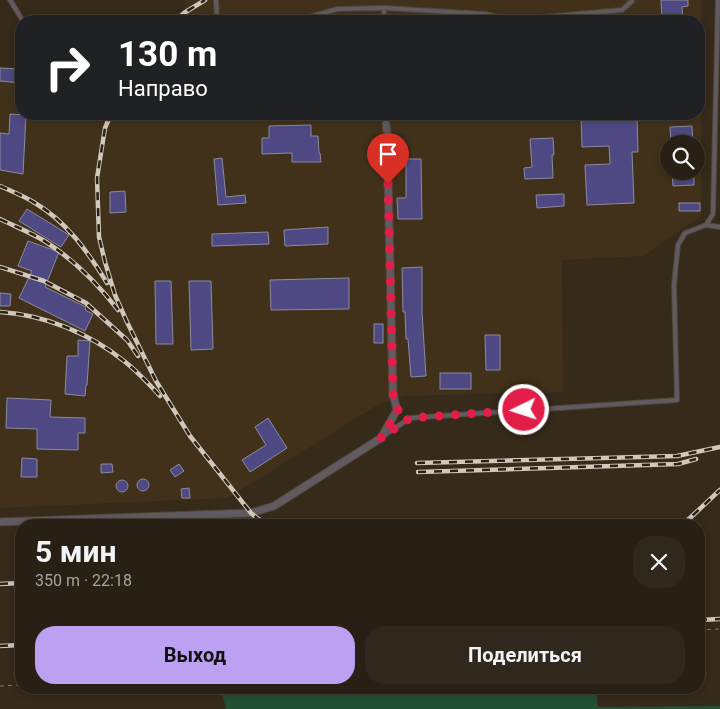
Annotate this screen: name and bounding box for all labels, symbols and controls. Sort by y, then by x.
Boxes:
text: 130 m [118,34,217,75]
icon: right [35,35,100,100]
text: Направо [118,76,208,101]
pin [367,133,409,184]
map controls [660,135,705,180]
button: search [660,135,705,180]
icon: arrive [374,140,402,168]
position arrow [497,383,549,435]
text: 5 мин [35,534,116,569]
button: close [633,536,685,588]
text: 350 m · 22:18 [35,571,132,590]
button: Выход [35,626,355,684]
button: Поделиться [365,626,685,684]

